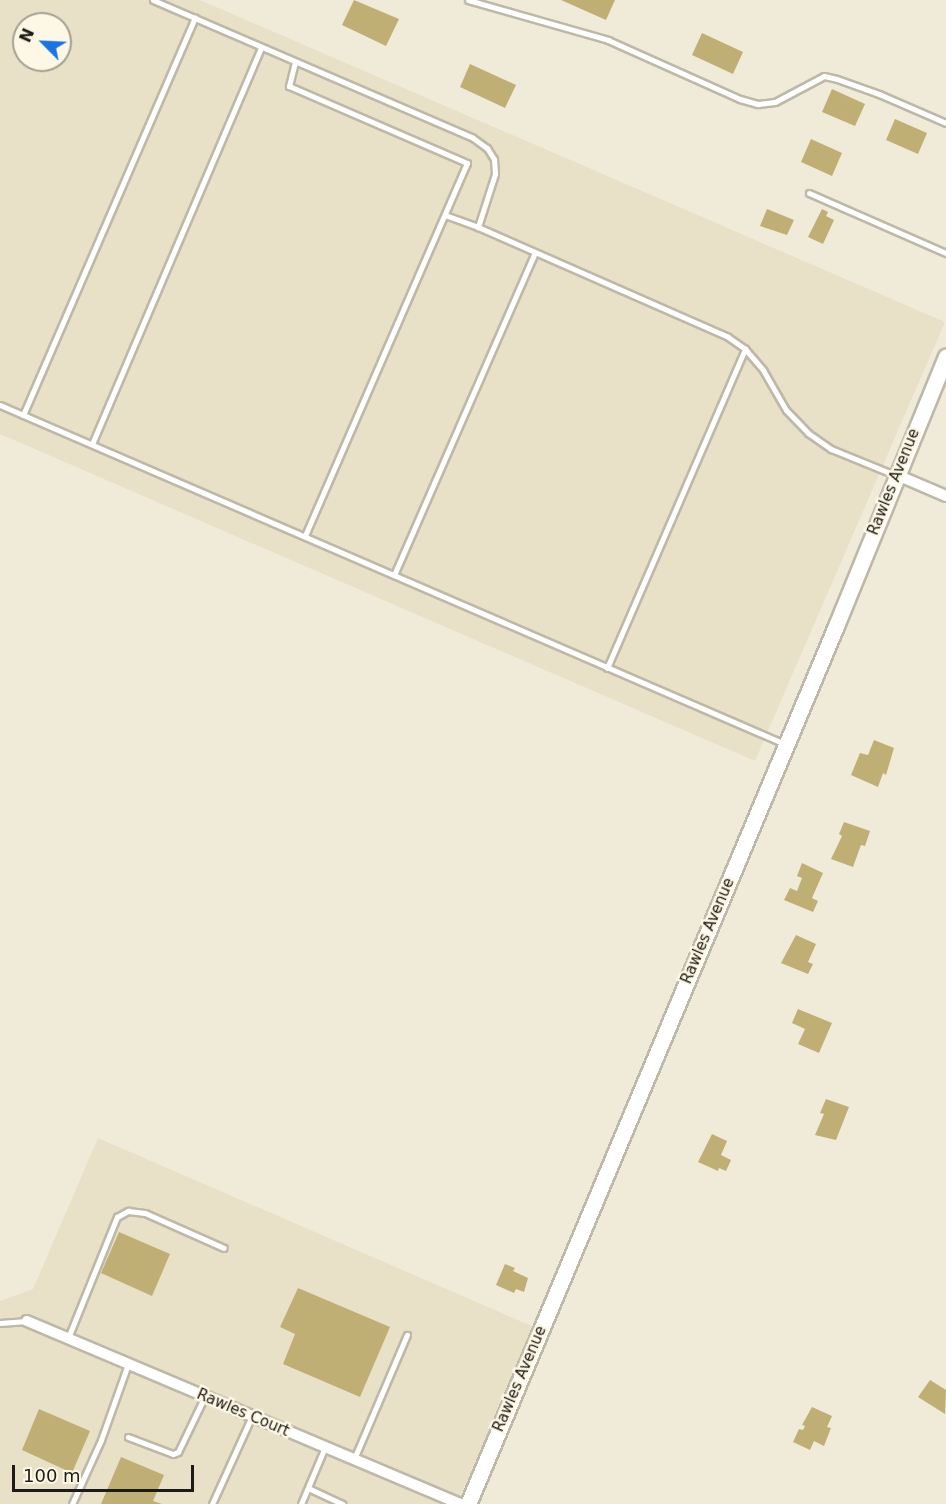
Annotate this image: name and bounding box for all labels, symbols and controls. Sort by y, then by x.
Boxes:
north arrow [12,12,72,72]
text: N [16,25,38,45]
street label: Rawles Avenue [864,426,924,538]
street label: Rawles Avenue [678,875,738,987]
street label: Rawles Avenue [490,1323,550,1435]
street label: Rawles Court [194,1385,292,1441]
scale bar [15,1453,196,1491]
text: 100 m [23,1465,81,1486]

